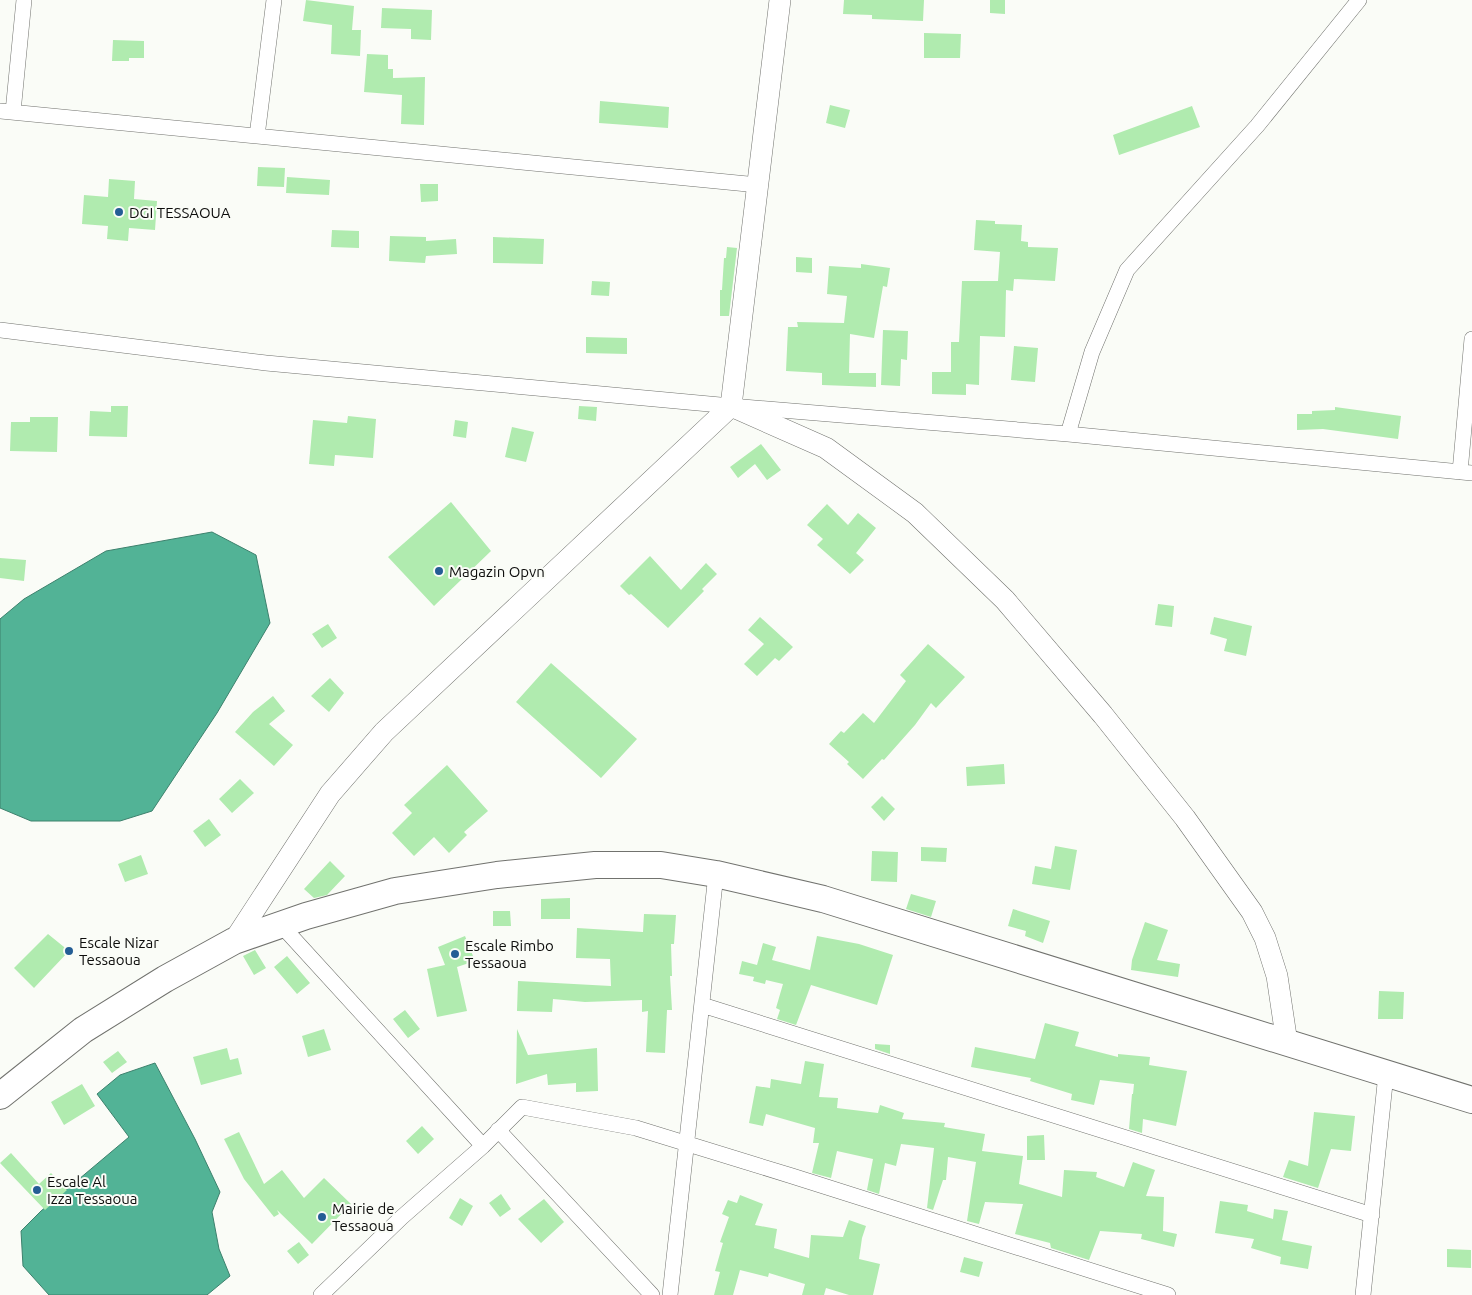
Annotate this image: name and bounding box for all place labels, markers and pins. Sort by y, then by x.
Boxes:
place label: DGI TESSAOUA [129,204,231,221]
marker: DGI TESSAOUA [113,206,125,218]
place label: Magazin Opvn [449,563,545,580]
marker: Magazin Opvn [433,565,445,577]
place label: Escale Nizar Tessaoua [79,934,159,968]
place label: Escale Rimbo Tessaoua [465,937,554,971]
marker: Escale Nizar Tessaoua [63,945,75,957]
marker: Escale Rimbo Tessaoua [449,948,461,960]
place label: Escale Al Izza Tessaoua [47,1173,137,1207]
marker: Escale Al Izza Tessaoua [31,1184,43,1196]
place label: Mairie de Tessaoua [332,1200,395,1234]
marker: Mairie de Tessaoua [316,1211,328,1223]

